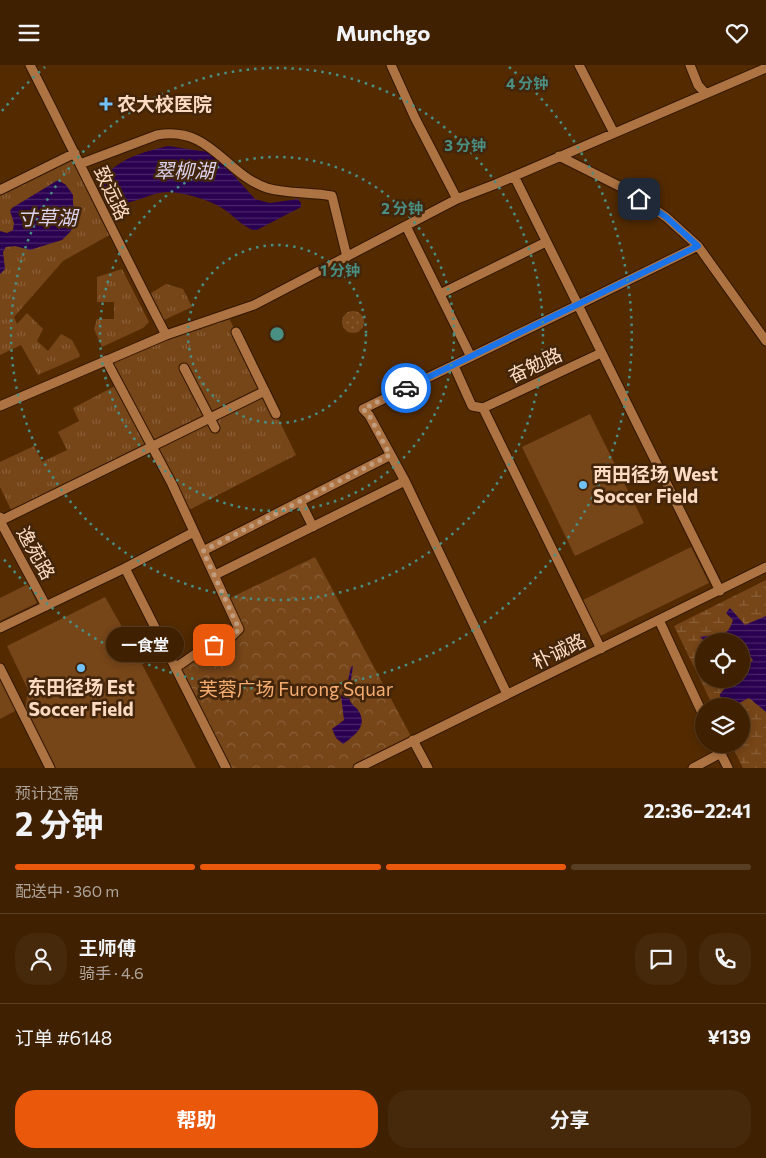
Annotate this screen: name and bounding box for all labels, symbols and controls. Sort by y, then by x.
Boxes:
icon: menu [15,19,43,47]
text: Munchgo [336,19,430,46]
icon: heart [723,19,751,47]
text: 4 分钟 [506,74,548,92]
place label: 农大校医院 [117,92,212,115]
marker: 农大校医院 [99,97,113,111]
text: 3 分钟 [444,136,486,154]
water label: 翠柳湖 [154,158,217,182]
street label: 致远路 [90,162,135,223]
pin [618,178,660,220]
icon: home [625,185,653,213]
text: 2 分钟 [381,199,423,217]
water label: 寸草湖 [17,205,80,229]
text: 1 分钟 [320,261,360,279]
centre of rings [268,325,286,343]
street label: 奋勉路 [504,342,565,387]
courier [381,363,431,413]
icon: car [392,374,420,402]
place label: 西田径场 West Soccer Field [593,462,718,507]
marker: 西田径场 West Soccer Field [577,479,589,491]
street label: 逸苑路 [13,522,60,583]
pin [193,624,235,666]
callout: 一食堂 [106,627,184,663]
street label: 朴诚路 [528,628,589,673]
icon: bag [200,631,228,659]
map controls [695,633,750,753]
button: locate [695,633,750,688]
text: 一食堂 [121,635,169,654]
marker: 东田径场 Est Soccer Field [75,662,87,674]
place label: 东田径场 Est Soccer Field [27,675,135,720]
park label: 芙蓉广场 Furong Squar [199,677,394,700]
button: layers [695,698,750,753]
text: 预计还需 [15,783,79,802]
text: 22:36–22:41 [644,799,751,822]
text: 2 分钟 [15,803,103,843]
text: 配送中 · 360 m [15,881,119,900]
button: person [15,933,67,985]
button: chat [635,933,687,985]
button: phone [699,933,751,985]
text: 王师傅 [79,936,136,959]
text: 骑手 · 4.6 [79,963,144,982]
text: ¥139 [707,1025,751,1048]
text: 订单 #6148 [15,1026,112,1049]
button: 帮助 [15,1090,378,1148]
button: 分享 [388,1090,751,1148]

